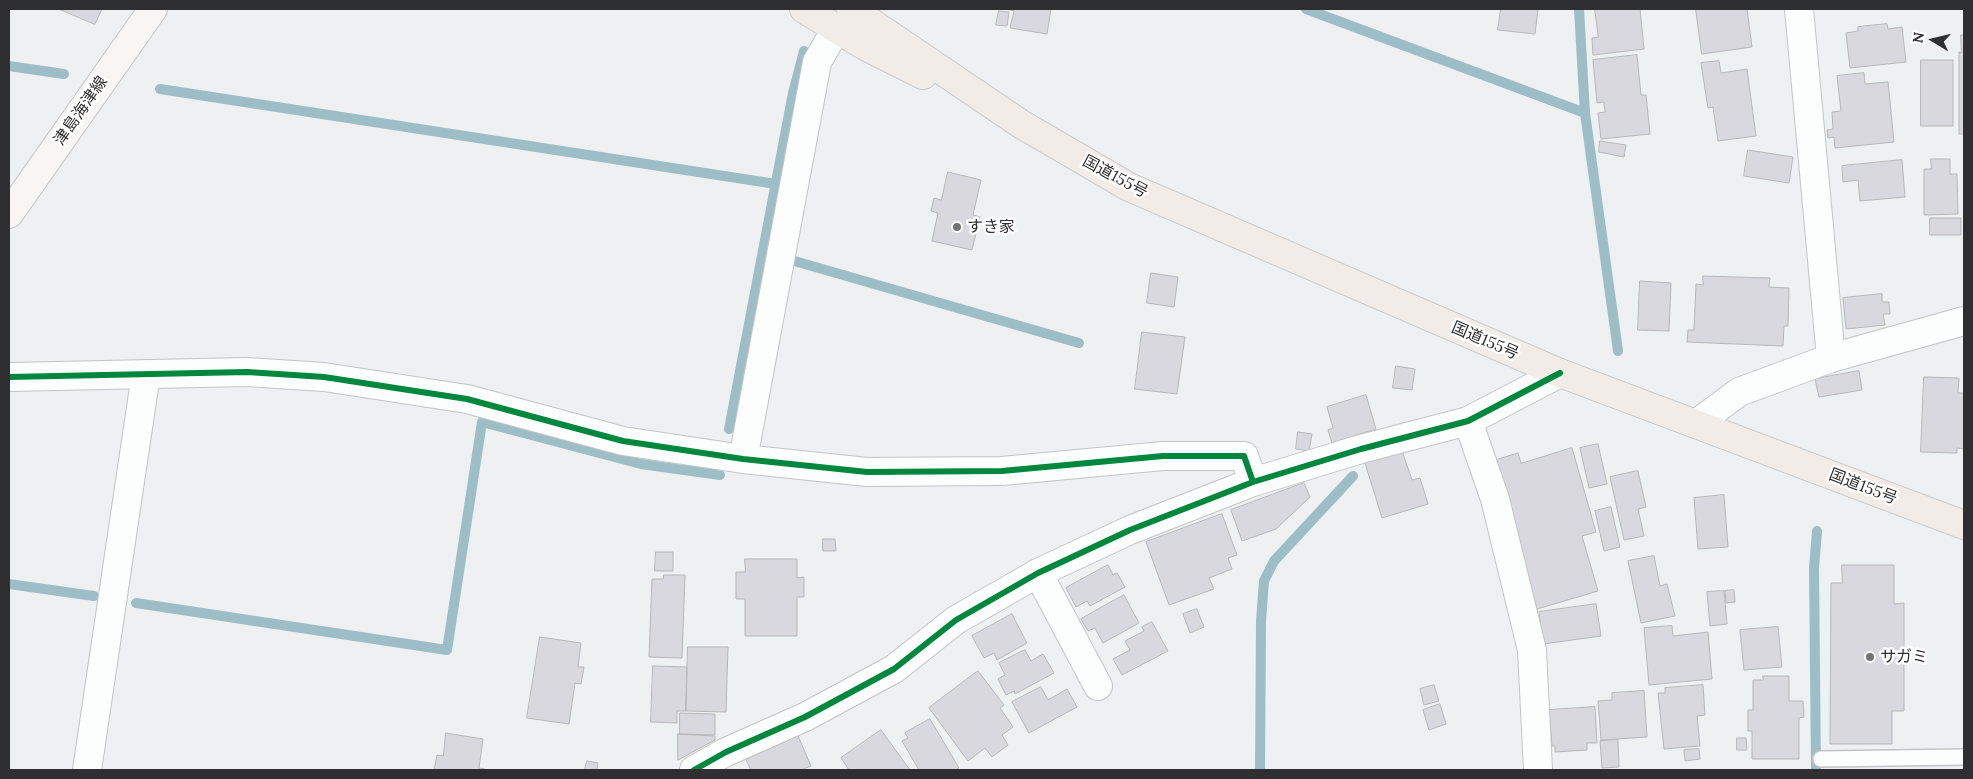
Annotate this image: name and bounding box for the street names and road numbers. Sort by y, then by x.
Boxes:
street label: 津島海津線 [50,73,112,149]
street label: 国道155号 [1079,152,1151,202]
street label: 国道155号 [1448,318,1522,364]
street label: 国道155号 [1826,465,1900,509]

